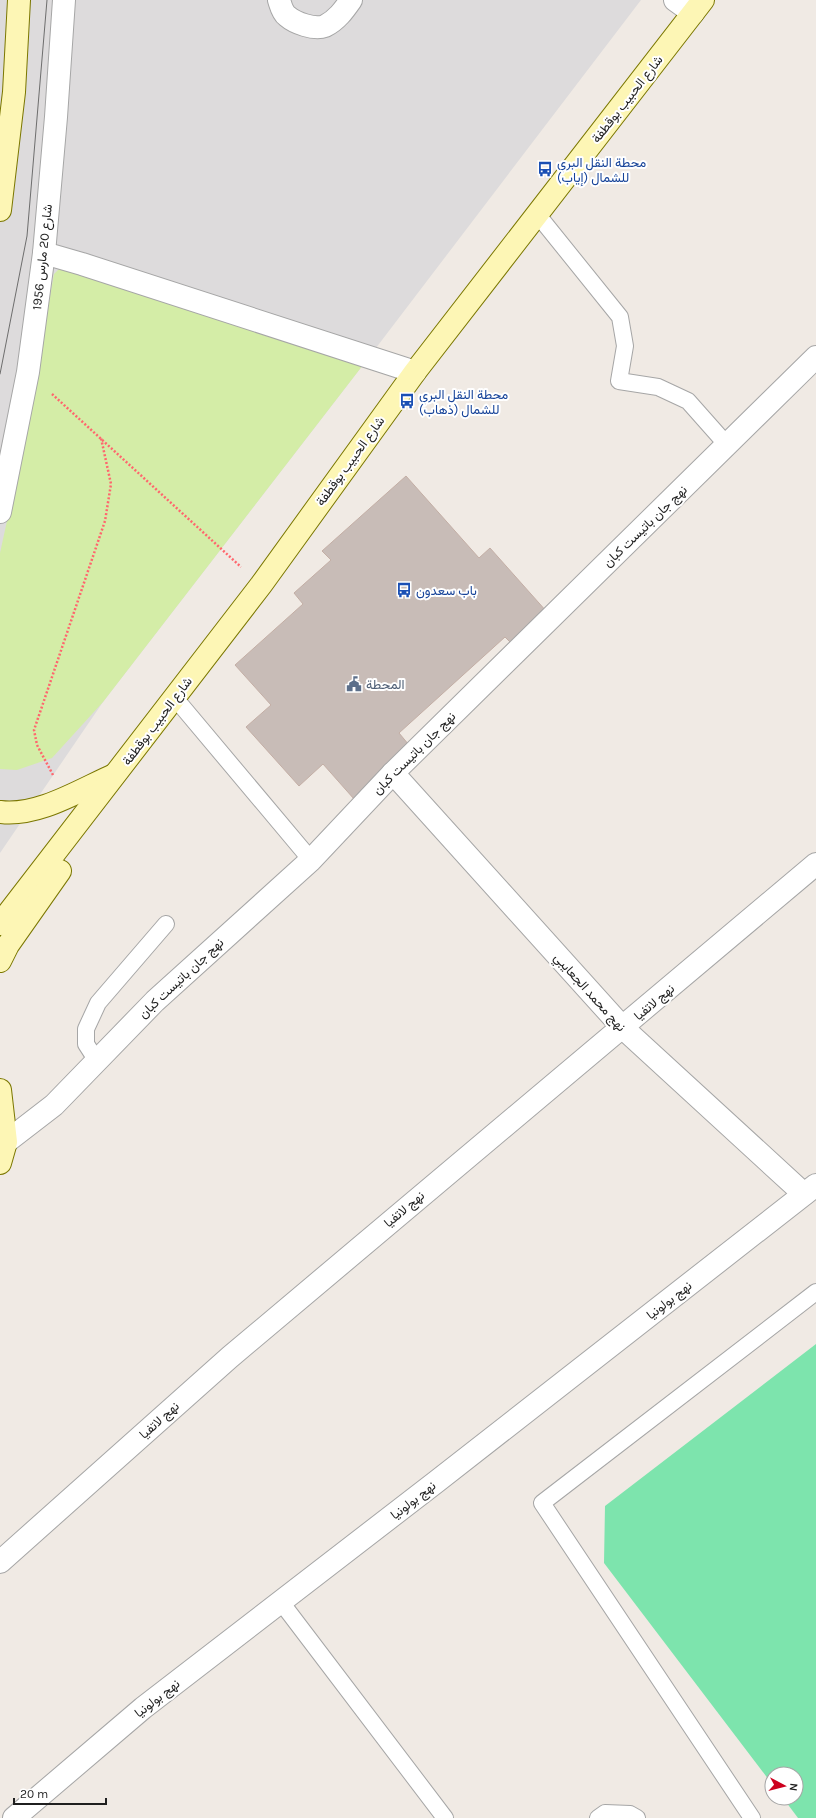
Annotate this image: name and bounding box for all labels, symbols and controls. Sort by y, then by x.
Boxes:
street label: شارع الحبيب بوقطفة [588,52,667,147]
place label: محطة النقل البري للشمال (إياب) [557,155,646,187]
bus stop icon: محطة النقل البري للشمال (إياب) [536,160,554,178]
street label: شارع 20 مارس 1956 [29,203,57,311]
place label: محطة النقل البري للشمال (ذهاب) [419,387,508,418]
bus stop icon: محطة النقل البري للشمال (ذهاب) [398,392,416,410]
street label: شارع الحبيب بوقطفة [313,413,389,510]
street label: نهج جان باتيست كبان [600,482,692,571]
bus stop icon: باب سعدون [395,581,413,599]
place label: باب سعدون [416,583,477,599]
street label: شارع الحبيب بوقطفة [119,674,197,769]
public building icon: المحطة [345,675,363,693]
place label: المحطة [366,677,405,692]
street label: نهج جان باتيست كبان [370,708,460,799]
street label: نهج جان باتيست كبان [135,935,228,1023]
street label: نهج محمد الجعايبي [549,950,629,1036]
street label: نهج لاتفيا [631,981,679,1025]
street label: نهج لاتفيا [381,1188,429,1232]
street label: نهج بولونيا [643,1278,696,1324]
street label: نهج لاتفيا [136,1398,183,1443]
street label: نهج بولونيا [387,1478,440,1524]
street label: نهج بولونيا [131,1676,184,1722]
north arrow [764,1766,804,1806]
scale bar [14,1780,106,1806]
text: N [786,1782,800,1792]
text: 20 m [20,1787,48,1801]

